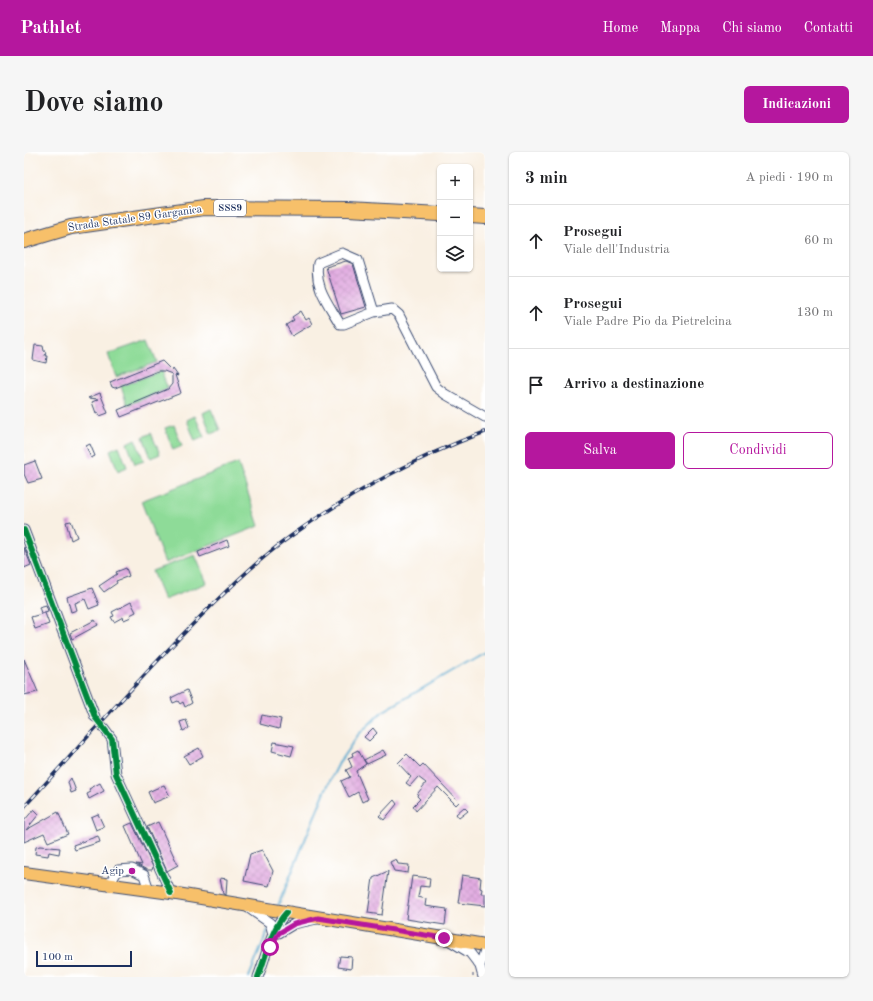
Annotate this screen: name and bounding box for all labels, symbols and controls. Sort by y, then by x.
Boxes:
text: Pathlet [20,19,81,38]
text: Home [603,21,638,35]
text: Mappa [660,21,700,35]
text: Chi siamo [722,21,782,35]
text: Contatti [804,21,853,35]
button: Indicazioni [744,86,849,123]
text: Dove siamo [24,90,164,118]
map controls [437,164,473,272]
button: + [437,164,473,200]
text: 3 min [525,170,568,187]
text: A piedi · 190 m [745,171,833,184]
road number: SS89 [214,200,246,216]
button: − [437,200,473,236]
street label: Strada Statale 89 Garganica [67,204,203,234]
text: Prosegui [563,225,622,240]
icon: ahead [525,230,547,252]
text: 60 m [804,234,833,247]
button: layers [437,236,473,272]
text: Viale dell'Industria [563,243,670,256]
text: Prosegui [563,297,622,312]
icon: ahead [525,302,547,324]
text: 130 m [796,306,833,319]
text: Viale Padre Pio da Pietrelcina [563,315,732,328]
icon: arrive [525,374,547,396]
text: Arrivo a destinazione [563,377,704,392]
button: Salva [525,432,675,469]
button: Condividi [683,432,833,469]
place label: Agip [101,866,124,877]
marker: Agip [127,866,137,876]
route end [435,929,453,947]
route start [261,938,279,956]
scale bar [36,949,132,968]
text: 100 m [42,952,73,963]

